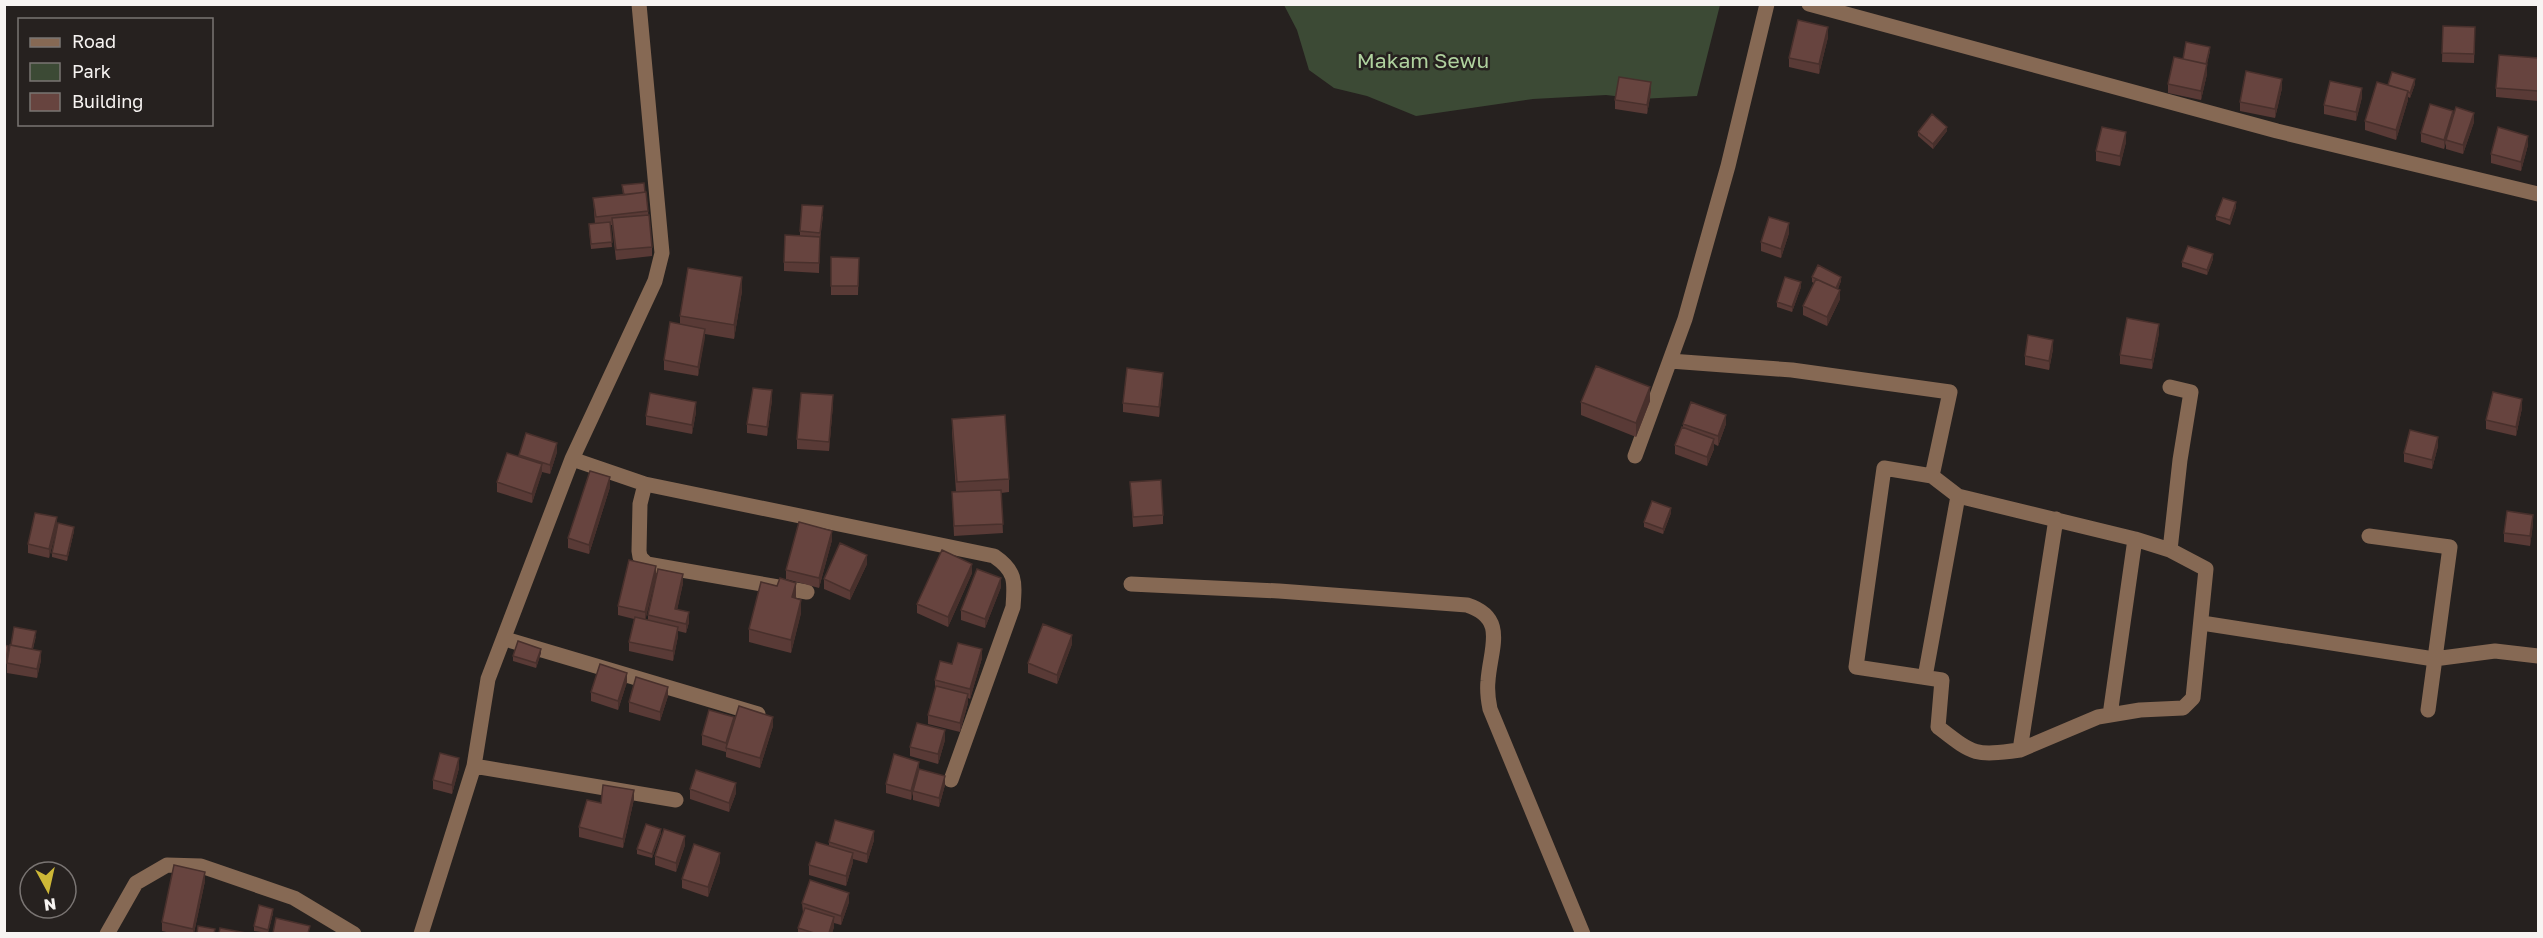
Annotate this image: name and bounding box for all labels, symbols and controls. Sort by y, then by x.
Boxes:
legend [18,18,213,126]
text: Road [72,30,116,52]
park label: Makam Sewu [1357,47,1489,73]
text: Park [72,60,111,82]
text: Building [72,90,143,112]
north arrow [18,860,78,920]
text: N [43,894,58,916]

